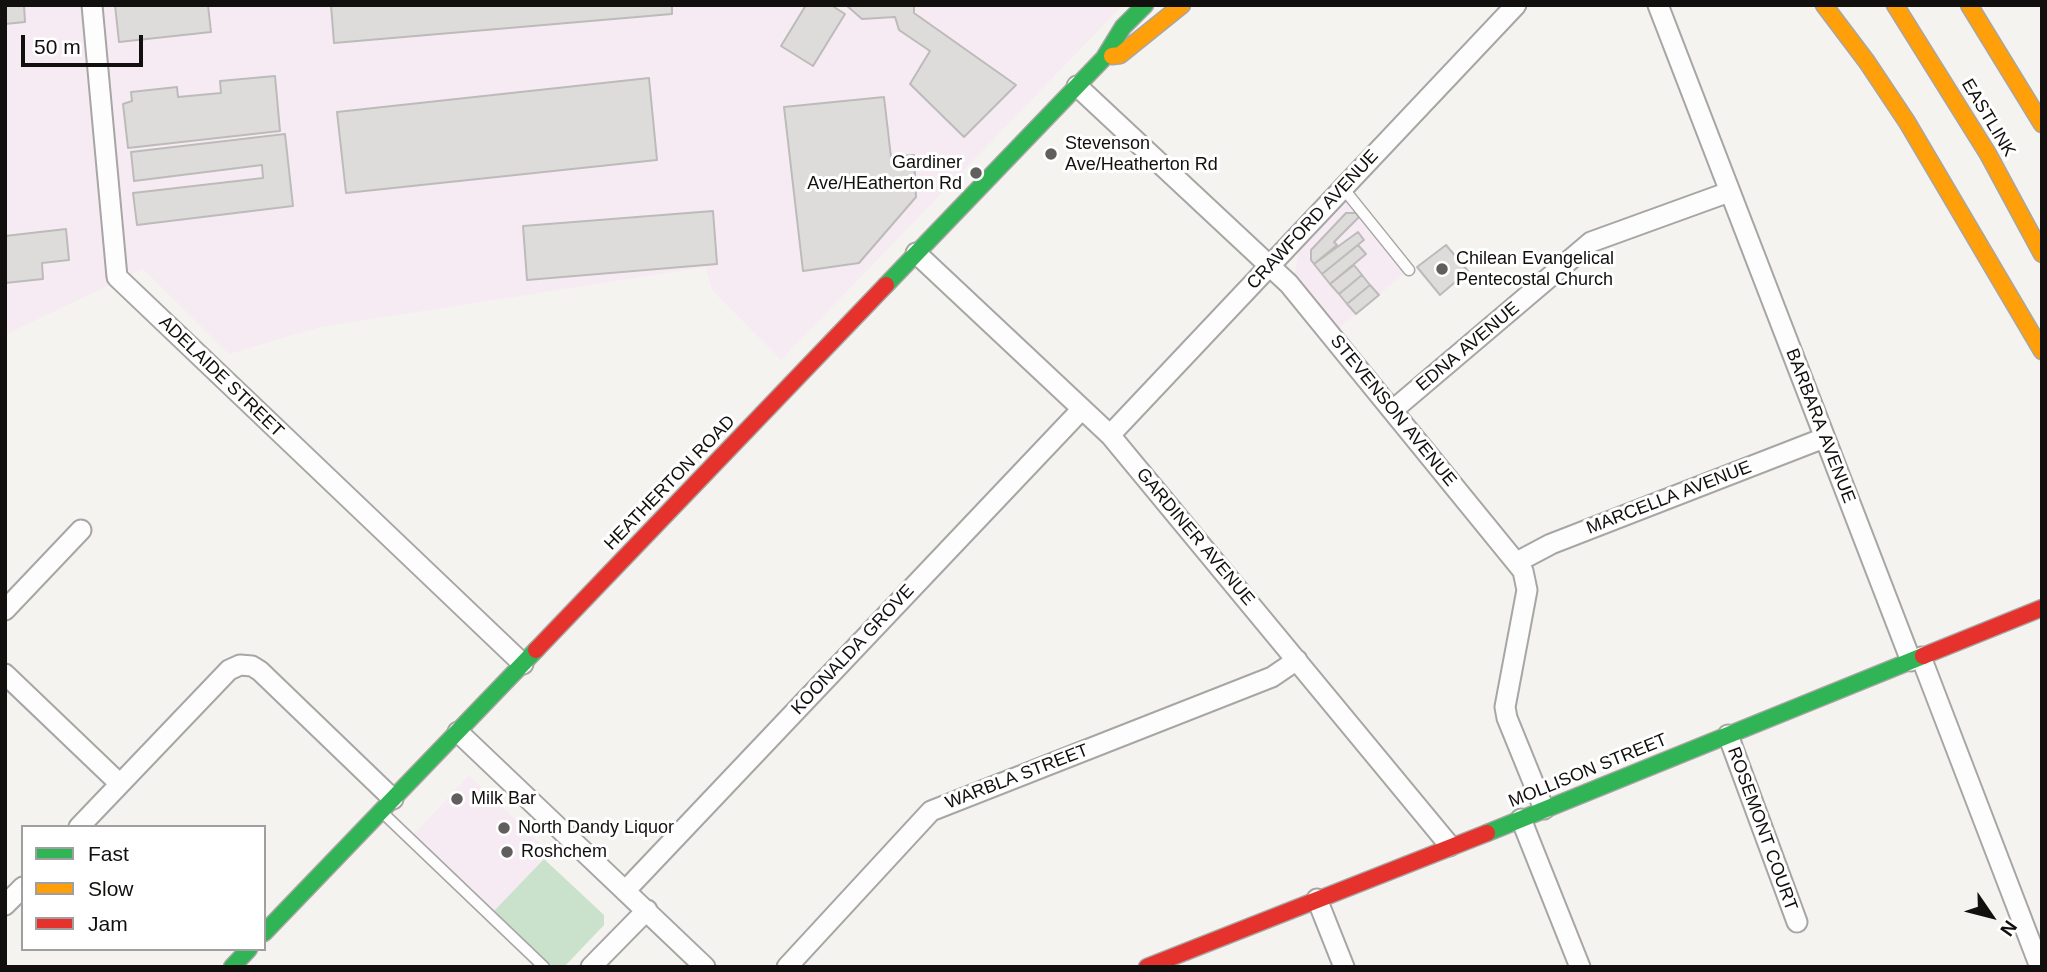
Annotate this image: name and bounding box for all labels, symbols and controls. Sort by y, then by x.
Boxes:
scale bar [24,21,147,65]
text: 50 m [34,35,81,58]
street label: EASTLINK [1956,75,2020,161]
place label: Stevenson Ave/Heatherton Rd [1065,133,1218,176]
marker: Stevenson Ave/Heatherton Rd [1043,146,1059,162]
street label: CRAWFORD AVENUE [1243,146,1383,294]
place label: Gardiner Ave/HEatherton Rd [807,152,962,194]
marker: Gardiner Ave/HEatherton Rd [968,165,984,181]
place label: Chilean Evangelical Pentecostal Church [1456,248,1614,290]
marker: Chilean Evangelical Pentecostal Church [1434,261,1450,277]
street label: EDNA AVENUE [1412,298,1524,396]
street label: ADELAIDE STREET [154,312,288,442]
street label: STEVENSON AVENUE [1325,331,1461,491]
street label: BARBARA AVENUE [1781,346,1859,506]
street label: HEATHERTON ROAD [600,411,740,555]
street label: MARCELLA AVENUE [1584,457,1754,539]
street label: GARDINER AVENUE [1131,464,1259,610]
street label: KOONALDA GROVE [787,580,919,720]
street label: MOLLISON STREET [1506,729,1670,813]
street label: WARBLA STREET [942,740,1092,814]
street label: ROSEMONT COURT [1722,744,1802,914]
place label: Milk Bar [471,788,536,810]
marker: Milk Bar [449,791,465,807]
place label: North Dandy Liquor [518,817,674,839]
marker: North Dandy Liquor [496,820,512,836]
legend [21,825,266,951]
place label: Roshchem [521,841,607,863]
text: Fast [88,842,129,865]
marker: Roshchem [499,844,515,860]
text: Slow [88,877,134,900]
north arrow [1956,881,2026,951]
text: Jam [88,912,128,935]
text: N [1996,917,2021,940]

